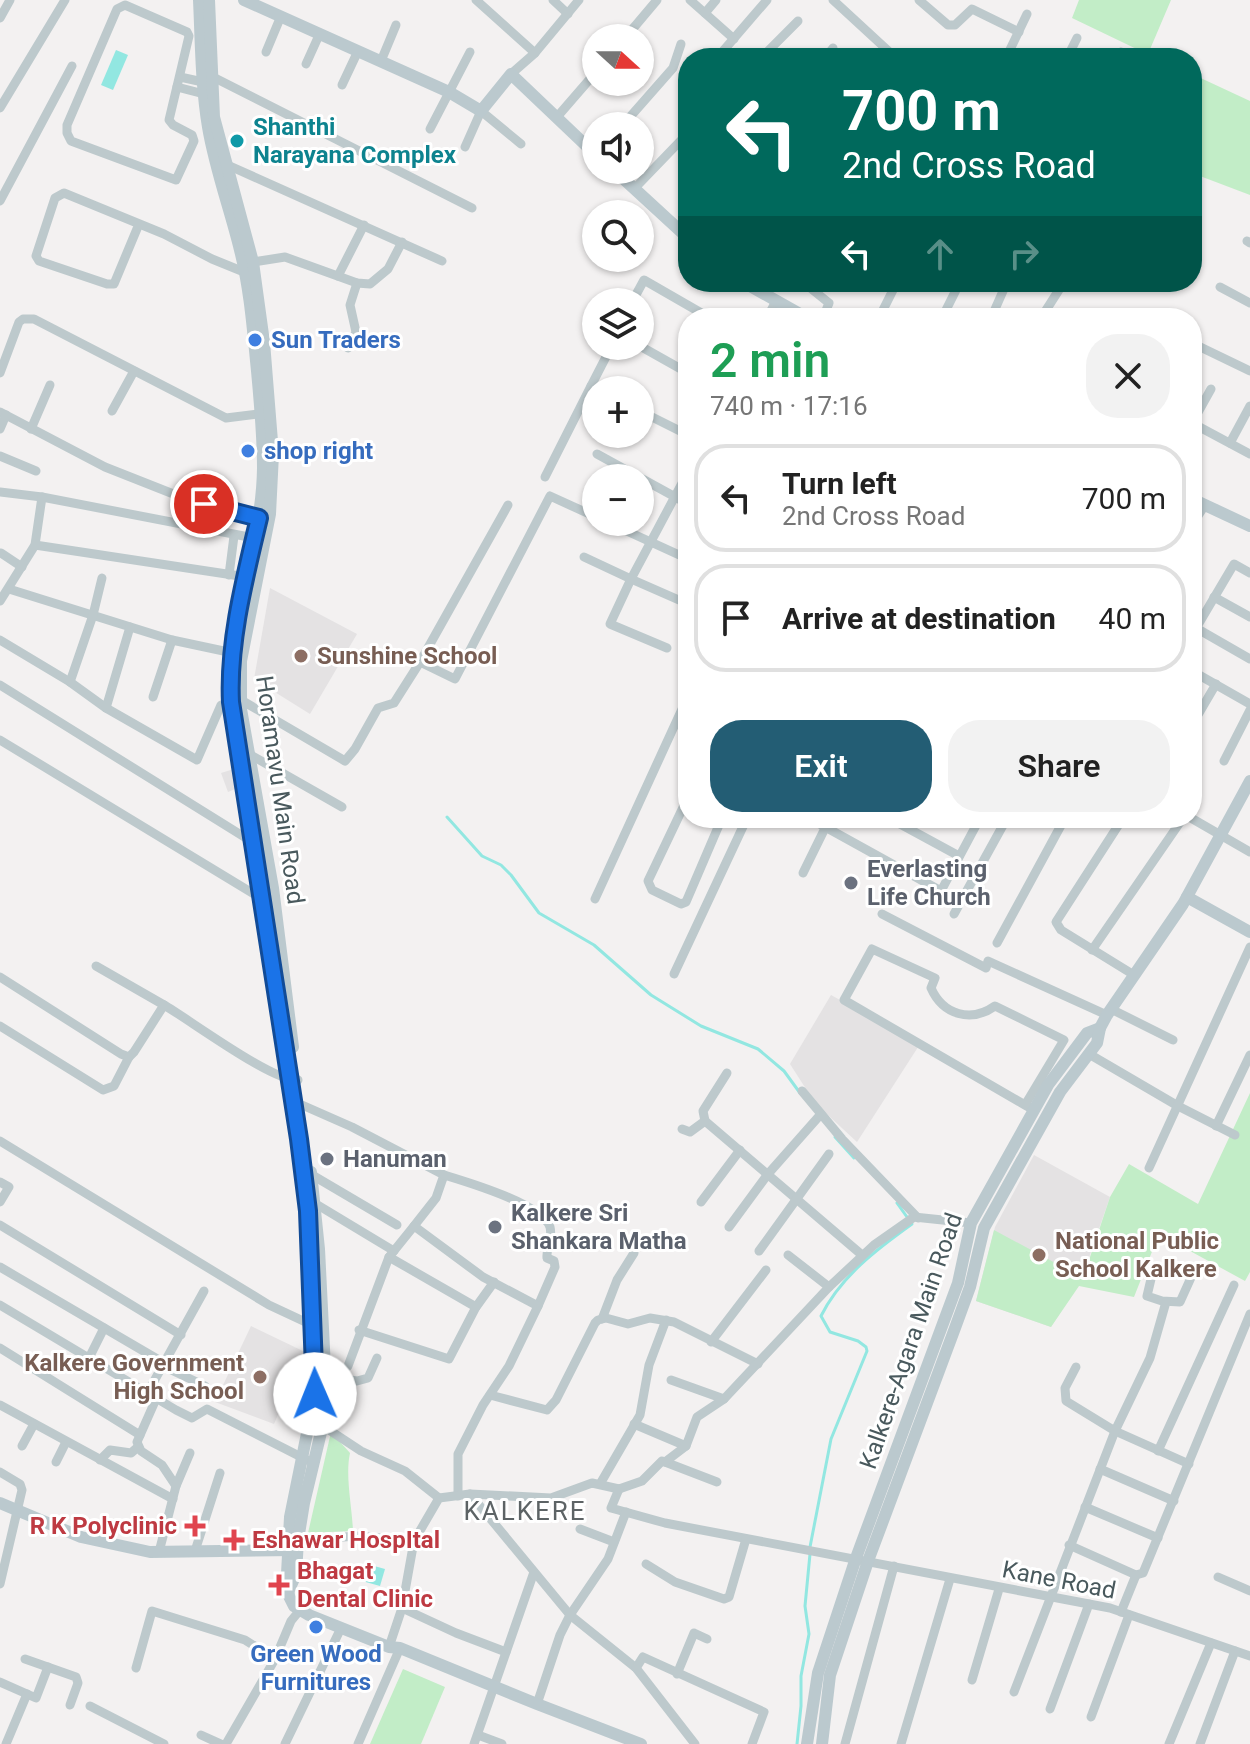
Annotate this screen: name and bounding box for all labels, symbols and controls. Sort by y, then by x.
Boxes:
north arrow [582,24,654,96]
map controls [582,24,654,536]
text: 700 m [842,78,1001,144]
icon: left [710,80,814,184]
button: sound [582,112,654,184]
place label: Shanthi Narayana Complex [253,113,457,169]
marker: Shanthi Narayana Complex [228,132,246,150]
text: 2nd Cross Road [842,145,1096,187]
button: search [582,200,654,272]
icon: left [834,232,878,276]
icon: ahead [918,232,962,276]
icon: right [1002,232,1046,276]
button: layers [582,288,654,360]
place label: Sun Traders [271,326,401,354]
marker: Sun Traders [246,331,264,349]
text: 2 min [710,332,830,389]
button: close [1086,334,1170,418]
button: + [582,376,654,448]
text: 740 m · 17:16 [710,391,868,421]
place label: shop right [264,437,373,465]
marker: shop right [239,442,257,460]
button: − [582,464,654,536]
text: Turn left [782,466,897,501]
pin [170,470,238,538]
icon: left [714,476,758,520]
text: 700 m [1082,481,1166,516]
icon: arrive [182,482,226,526]
text: 2nd Cross Road [782,501,965,531]
icon: arrive [714,596,758,640]
text: Arrive at destination [782,601,1056,636]
text: 40 m [1099,601,1166,636]
place label: Sunshine School [317,642,497,670]
marker: Sunshine School [292,647,310,665]
street label: Horamavu Main Road [250,674,310,906]
button: Exit [710,720,932,812]
button: Share [948,720,1170,812]
place label: Everlasting Life Church [867,855,991,911]
marker: Everlasting Life Church [842,874,860,892]
place label: Hanuman [343,1145,447,1173]
marker: Hanuman [318,1150,336,1168]
place label: Kalkere Sri Shankara Matha [511,1199,687,1255]
street label: Kalkere-Agara Main Road [854,1209,968,1473]
marker: Kalkere Sri Shankara Matha [486,1218,504,1236]
place label: National Public School Kalkere [1055,1227,1219,1283]
marker: National Public School Kalkere [1030,1246,1048,1264]
place label: Kalkere Government High School [24,1349,244,1405]
position arrow [273,1352,357,1436]
marker: Kalkere Government High School [251,1368,269,1386]
district label: KALKERE [463,1496,587,1526]
place label: R K Polyclinic [30,1512,177,1540]
marker: R K Polyclinic [184,1515,206,1537]
place label: Eshawar HospItal [252,1526,440,1554]
marker: Eshawar HospItal [223,1529,245,1551]
street label: Kane Road [1000,1555,1118,1605]
place label: Bhagat Dental Clinic [297,1557,433,1613]
marker: Bhagat Dental Clinic [268,1574,290,1596]
marker: Green Wood Furnitures [307,1618,325,1636]
place label: Green Wood Furnitures [250,1640,382,1696]

